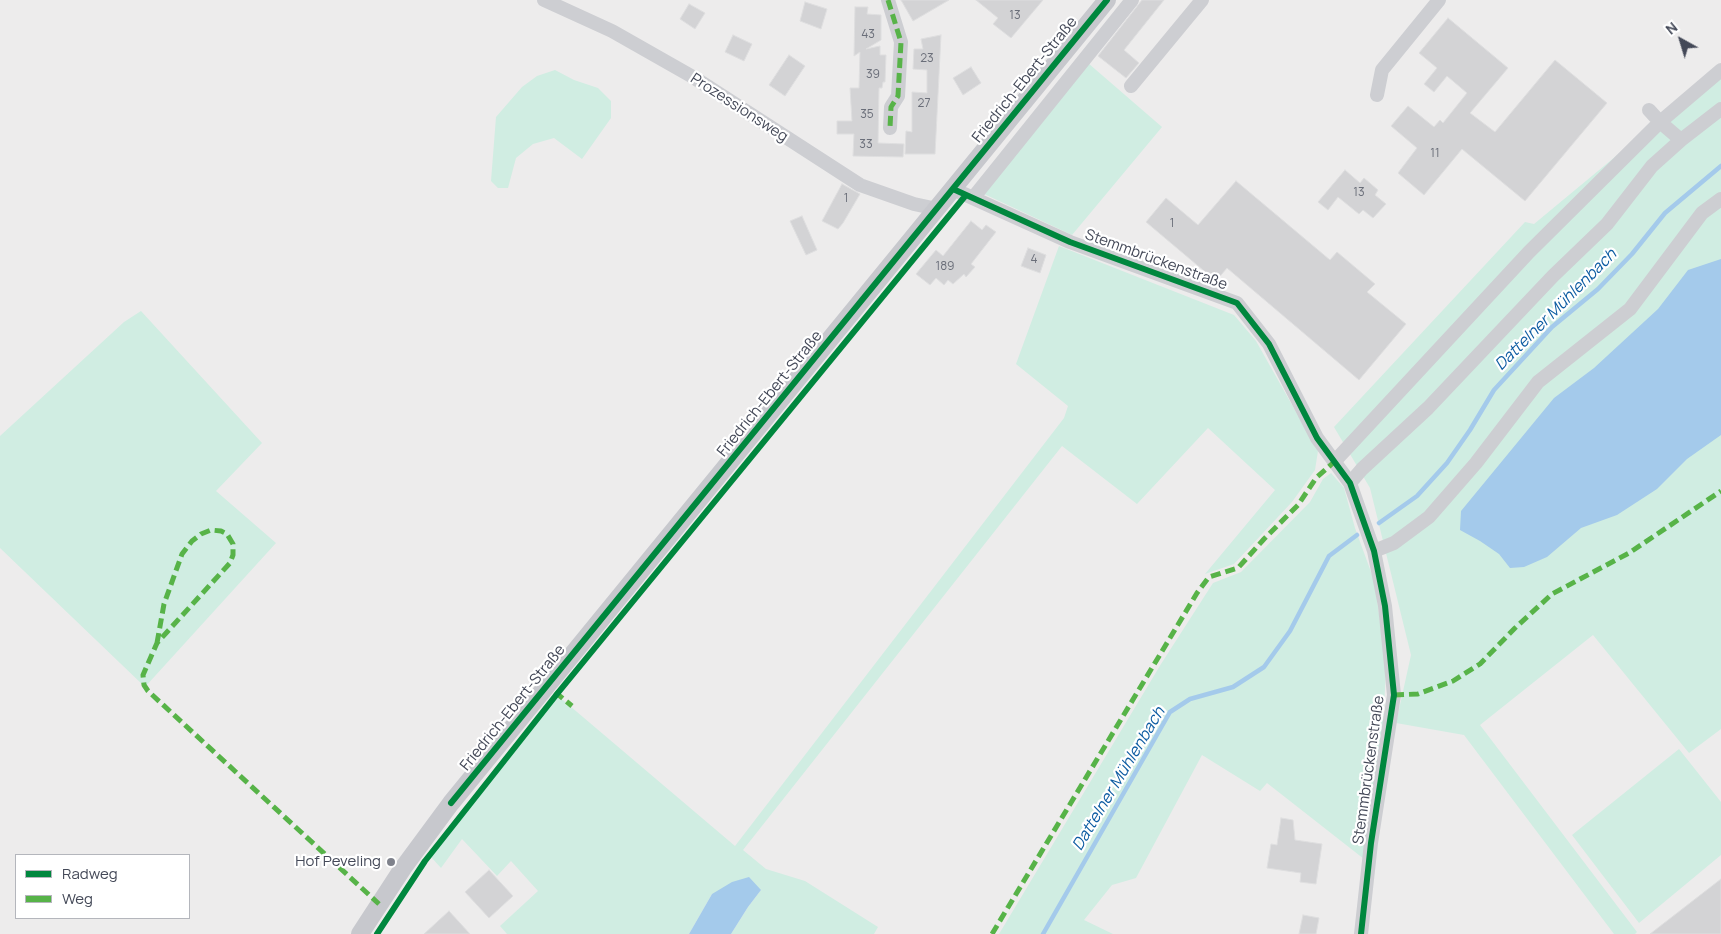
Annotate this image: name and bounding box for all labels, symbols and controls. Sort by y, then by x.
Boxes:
house number: 13 [1009,9,1021,23]
street label: Friedrich-Ebert-Straße [969,13,1081,147]
north arrow [1656,15,1706,65]
text: N [1661,17,1681,39]
house number: 43 [861,28,875,42]
house number: 23 [920,52,934,66]
house number: 39 [866,68,880,82]
street label: Prozessionsweg [687,70,791,146]
house number: 27 [918,97,930,111]
house number: 35 [860,108,874,122]
house number: 33 [859,138,873,152]
house number: 11 [1430,147,1440,161]
house number: 13 [1353,186,1365,200]
house number: 1 [844,192,848,206]
house number: 1 [1170,217,1174,231]
street label: Stemmbrückenstraße [1082,226,1230,294]
water label: Dattelner Mühlenbach [1491,245,1621,375]
house number: 4 [1030,253,1038,267]
house number: 189 [935,260,955,274]
street label: Friedrich-Ebert-Straße [714,327,826,461]
street label: Friedrich-Ebert-Straße [457,641,569,775]
street label: Stemmbrückenstraße [1350,694,1388,846]
water label: Dattelner Mühlenbach [1069,704,1169,854]
place label: Hof Peveling [295,853,381,871]
legend [15,854,190,919]
marker: Hof Peveling [385,856,397,868]
text: Radweg [62,863,118,884]
text: Weg [62,888,93,909]

